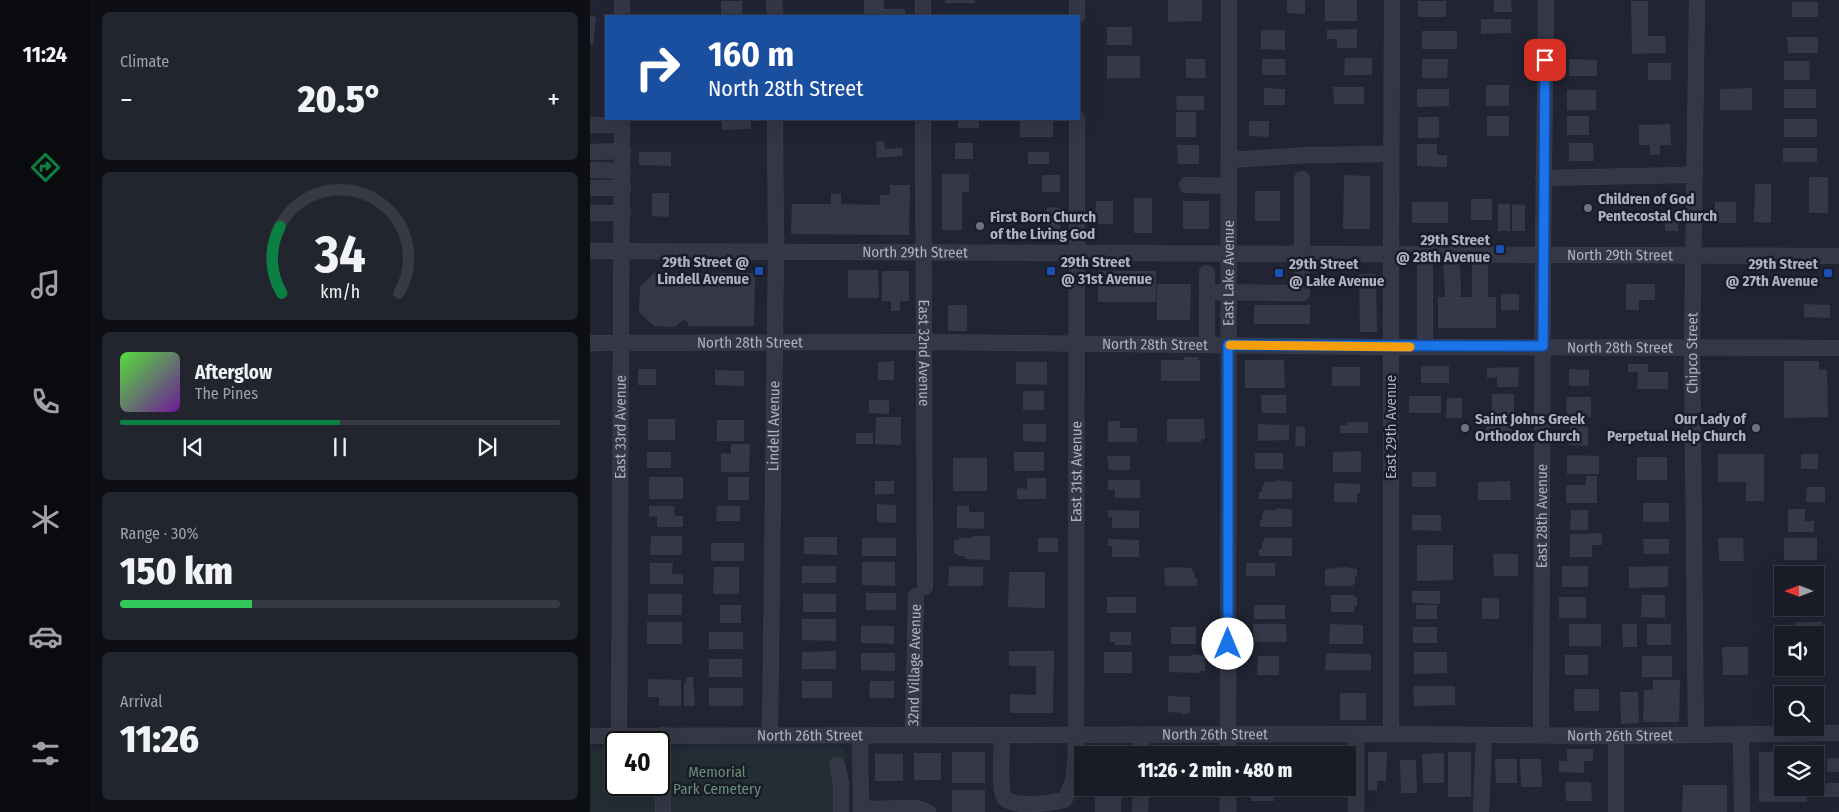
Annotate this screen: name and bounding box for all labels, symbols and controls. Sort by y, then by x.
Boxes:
text: 160 m [708,33,794,75]
icon: right [625,35,690,100]
pin [1524,39,1566,81]
text: 11:24 [23,41,67,68]
icon: arrive [1531,46,1559,74]
text: Climate [120,52,169,71]
text: North 28th Street [708,75,863,102]
text: 20.5° [298,76,382,122]
text: − [120,83,133,116]
text: + [547,83,560,116]
icon: directions [28,150,63,185]
place label: Children of God Pentecostal Church [1598,190,1717,225]
marker: Children of God Pentecostal Church [1582,202,1594,214]
place label: First Born Church of the Living God [990,208,1096,243]
marker: First Born Church of the Living God [974,220,986,232]
street label: East Lake Avenue [1220,220,1238,326]
text: 34 [313,223,366,286]
place label: 29th Street @ 28th Avenue [1396,231,1491,266]
street label: North 29th Street [862,243,968,262]
marker: 29th Street @ 28th Avenue [1494,243,1506,255]
street label: North 29th Street [1567,246,1673,264]
place label: 29th Street @ Lindell Avenue [657,253,749,288]
place label: 29th Street @ 31st Avenue [1060,253,1152,288]
place label: 29th Street @ Lake Avenue [1288,255,1385,290]
place label: 29th Street @ 27th Avenue [1726,255,1819,290]
marker: 29th Street @ Lindell Avenue [753,265,765,277]
marker: 29th Street @ 31st Avenue [1045,265,1057,277]
icon: music [28,267,63,302]
marker: 29th Street @ Lake Avenue [1273,267,1285,279]
marker: 29th Street @ 27th Avenue [1822,267,1834,279]
text: km/h [320,281,360,303]
street label: East 32nd Avenue [915,300,933,406]
street label: Chipco Street [1683,312,1702,394]
street label: North 28th Street [697,333,803,352]
street label: North 28th Street [1102,335,1208,354]
street label: North 28th Street [1567,338,1673,357]
text: Afterglow [195,361,272,384]
street label: East 33rd Avenue [611,375,630,479]
street label: East 29th Avenue [1382,375,1400,479]
street label: Lindell Avenue [764,381,783,471]
icon: phone [28,384,63,419]
text: The Pines [195,384,258,403]
place label: Saint Johns Greek Orthodox Church [1475,410,1585,445]
place label: Our Lady of Perpetual Help Church [1607,410,1747,445]
street label: East 31st Avenue [1067,421,1086,522]
marker: Saint Johns Greek Orthodox Church [1459,422,1471,434]
marker: Our Lady of Perpetual Help Church [1750,422,1762,434]
icon: previous [179,433,207,461]
icon: pause [326,433,354,461]
icon: next [473,433,501,461]
street label: East 28th Avenue [1533,464,1551,568]
icon: climate [28,502,63,537]
text: Range · 30% [120,524,198,543]
text: 150 km [120,548,233,594]
north arrow [1774,566,1824,616]
map controls [1774,566,1824,796]
street label: 32nd Village Avenue [904,604,925,726]
position arrow [1201,617,1253,669]
icon: car [28,619,63,654]
button: sound [1774,626,1824,676]
button: search [1774,686,1824,736]
text: Arrival [120,692,162,711]
text: 11:26 [120,716,199,762]
street label: North 26th Street [1162,725,1268,744]
street label: North 26th Street [757,726,863,745]
street label: North 26th Street [1567,726,1673,745]
speed limit sign: 40 [605,731,670,796]
icon: filters [28,736,63,771]
button: layers [1774,746,1824,796]
text: 11:26 · 2 min · 480 m [1138,759,1292,782]
park label: Memorial Park Cemetery [673,763,761,798]

